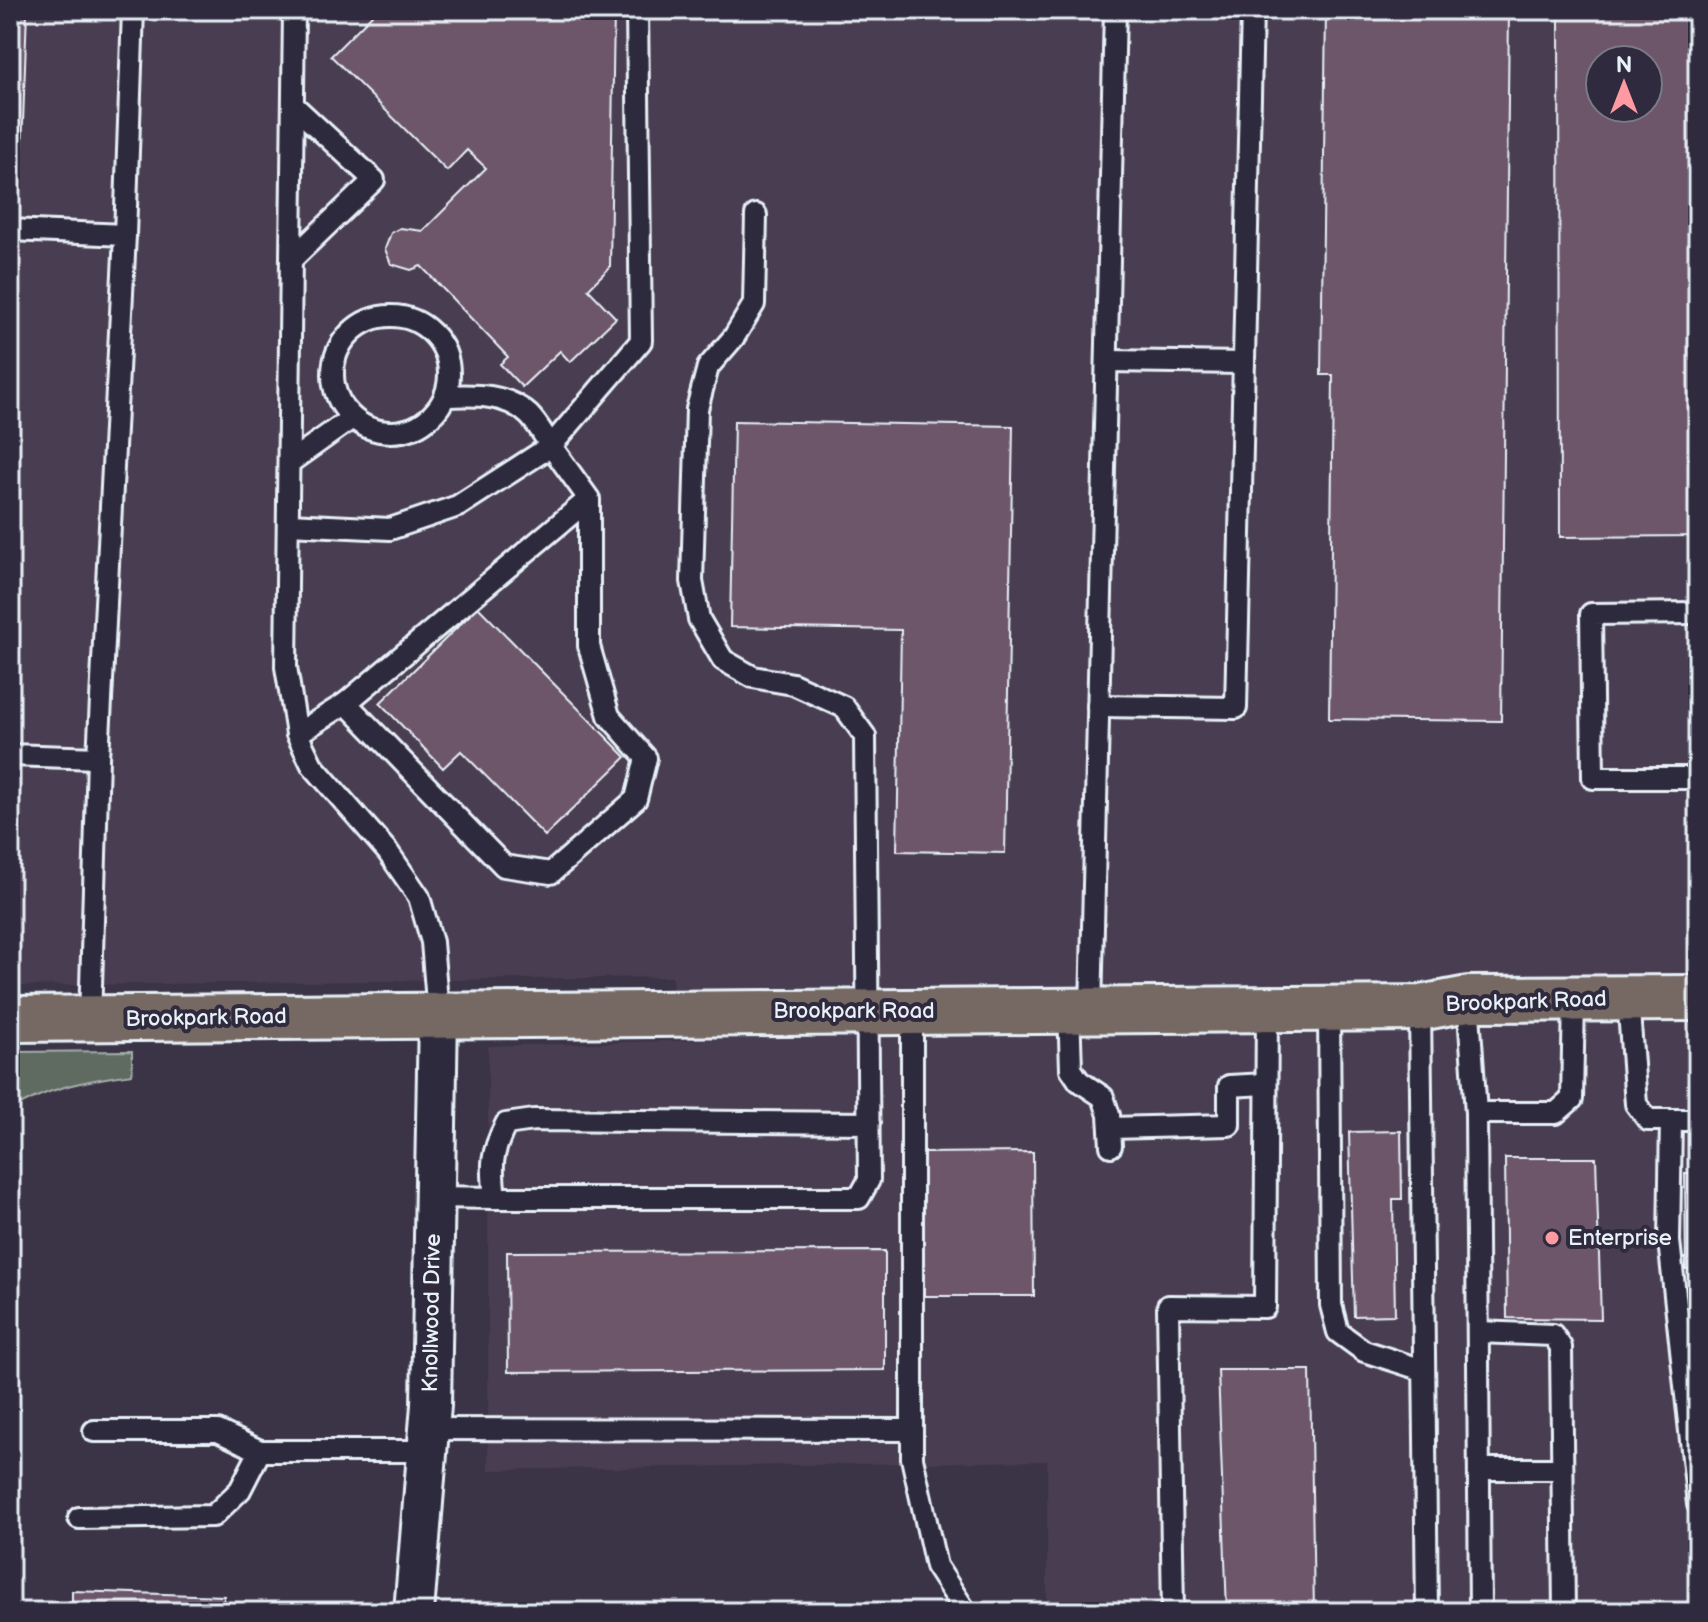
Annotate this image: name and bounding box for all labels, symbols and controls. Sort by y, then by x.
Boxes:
north arrow [1584,44,1664,124]
text: N [1616,52,1632,79]
street label: Brookpark Road [1445,986,1607,1018]
street label: Brookpark Road [773,998,935,1025]
street label: Brookpark Road [125,1003,287,1033]
place label: Enterprise [1568,1225,1672,1252]
marker: Enterprise [1543,1229,1561,1247]
street label: Knollwood Drive [417,1233,447,1393]

